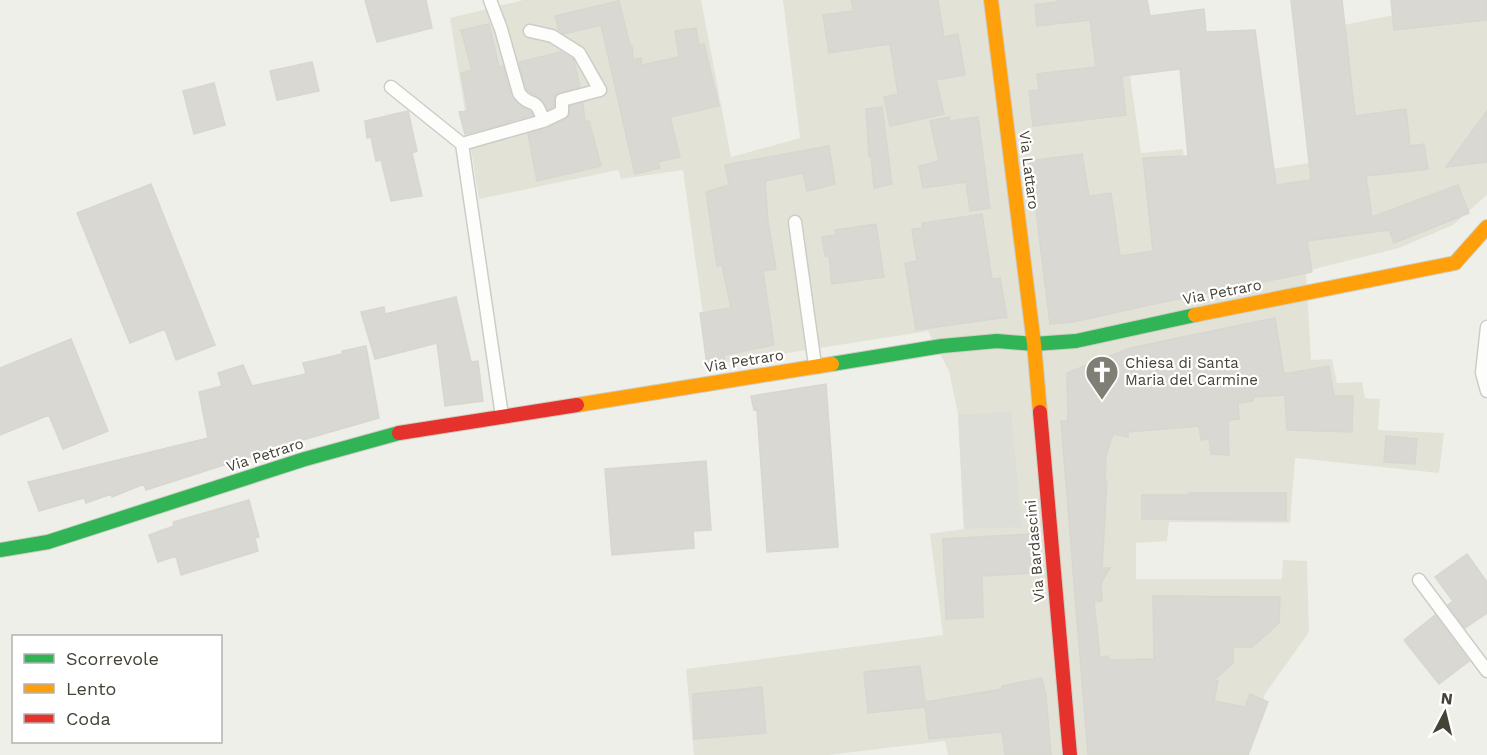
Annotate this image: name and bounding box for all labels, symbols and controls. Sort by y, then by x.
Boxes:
street label: Via Lattaro [1015,130,1043,210]
street label: Via Petraro [1181,276,1263,308]
street label: Via Petraro [703,346,785,376]
church icon: Chiesa di Santa Maria del Carmine [1084,354,1120,401]
place label: Chiesa di Santa Maria del Carmine [1125,354,1258,389]
street label: Via Petraro [224,434,306,476]
street label: Via Bardascini [1022,499,1048,603]
legend [12,635,222,743]
text: Scorrevole [66,648,159,669]
text: Lento [66,678,116,699]
north arrow [1415,683,1475,743]
text: N [1440,688,1454,709]
text: Coda [66,708,111,729]

